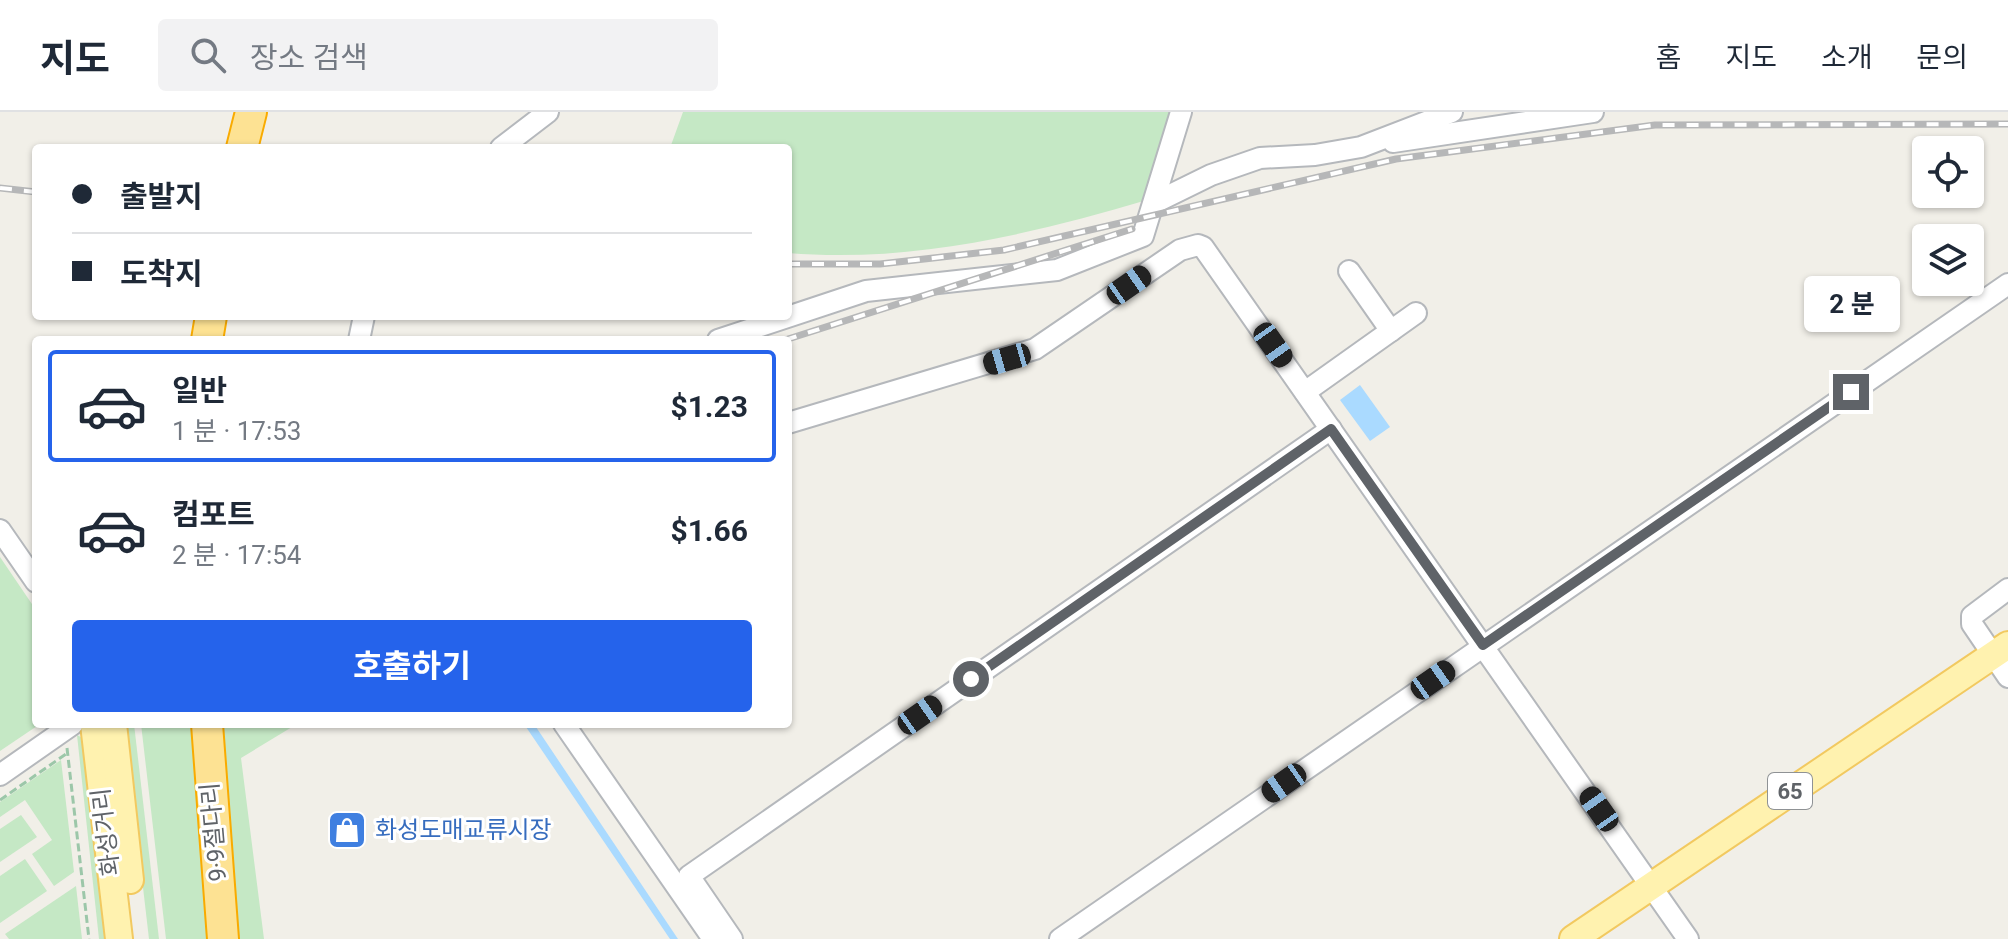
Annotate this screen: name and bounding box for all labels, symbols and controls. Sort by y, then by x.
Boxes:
search box [158,19,718,91]
icon: search [186,33,230,77]
text: 지도 [40,37,110,81]
text: 장소 검색 [250,40,368,75]
text: 홈 [1656,41,1681,74]
text: 지도 [1725,41,1777,74]
text: 소개 [1821,41,1872,74]
text: 문의 [1916,41,1968,74]
map controls [1912,136,1984,296]
button: locate [1912,136,1984,208]
text: 출발지 [120,179,203,214]
button: layers [1912,224,1984,296]
text: 도착지 [120,256,203,291]
car [1102,261,1156,309]
callout: 2 분 [1803,276,1899,332]
text: 2 분 [1829,289,1875,319]
car [1249,318,1297,372]
car [981,341,1033,377]
icon: car [76,370,148,442]
text: 일반 [172,373,227,408]
route end [1833,374,1869,410]
text: $1.23 [670,389,748,424]
text: 1 분 · 17:53 [172,416,301,446]
icon: car [76,494,148,566]
text: 컴포트 [172,497,255,532]
text: $1.66 [670,513,748,548]
text: 2 분 · 17:54 [172,540,301,570]
button: 호출하기 [72,620,752,712]
car [1406,656,1460,704]
route start [953,661,989,697]
car [893,691,947,739]
car [1257,759,1311,807]
road number: 65 [1768,773,1812,809]
street label: 9·9절다리 [196,781,232,883]
car [1575,782,1623,836]
street label: 화성거리 [87,786,125,878]
shop icon: 화성도매교류시장 [326,809,368,851]
place label: 화성도매교류시장 [375,816,552,844]

